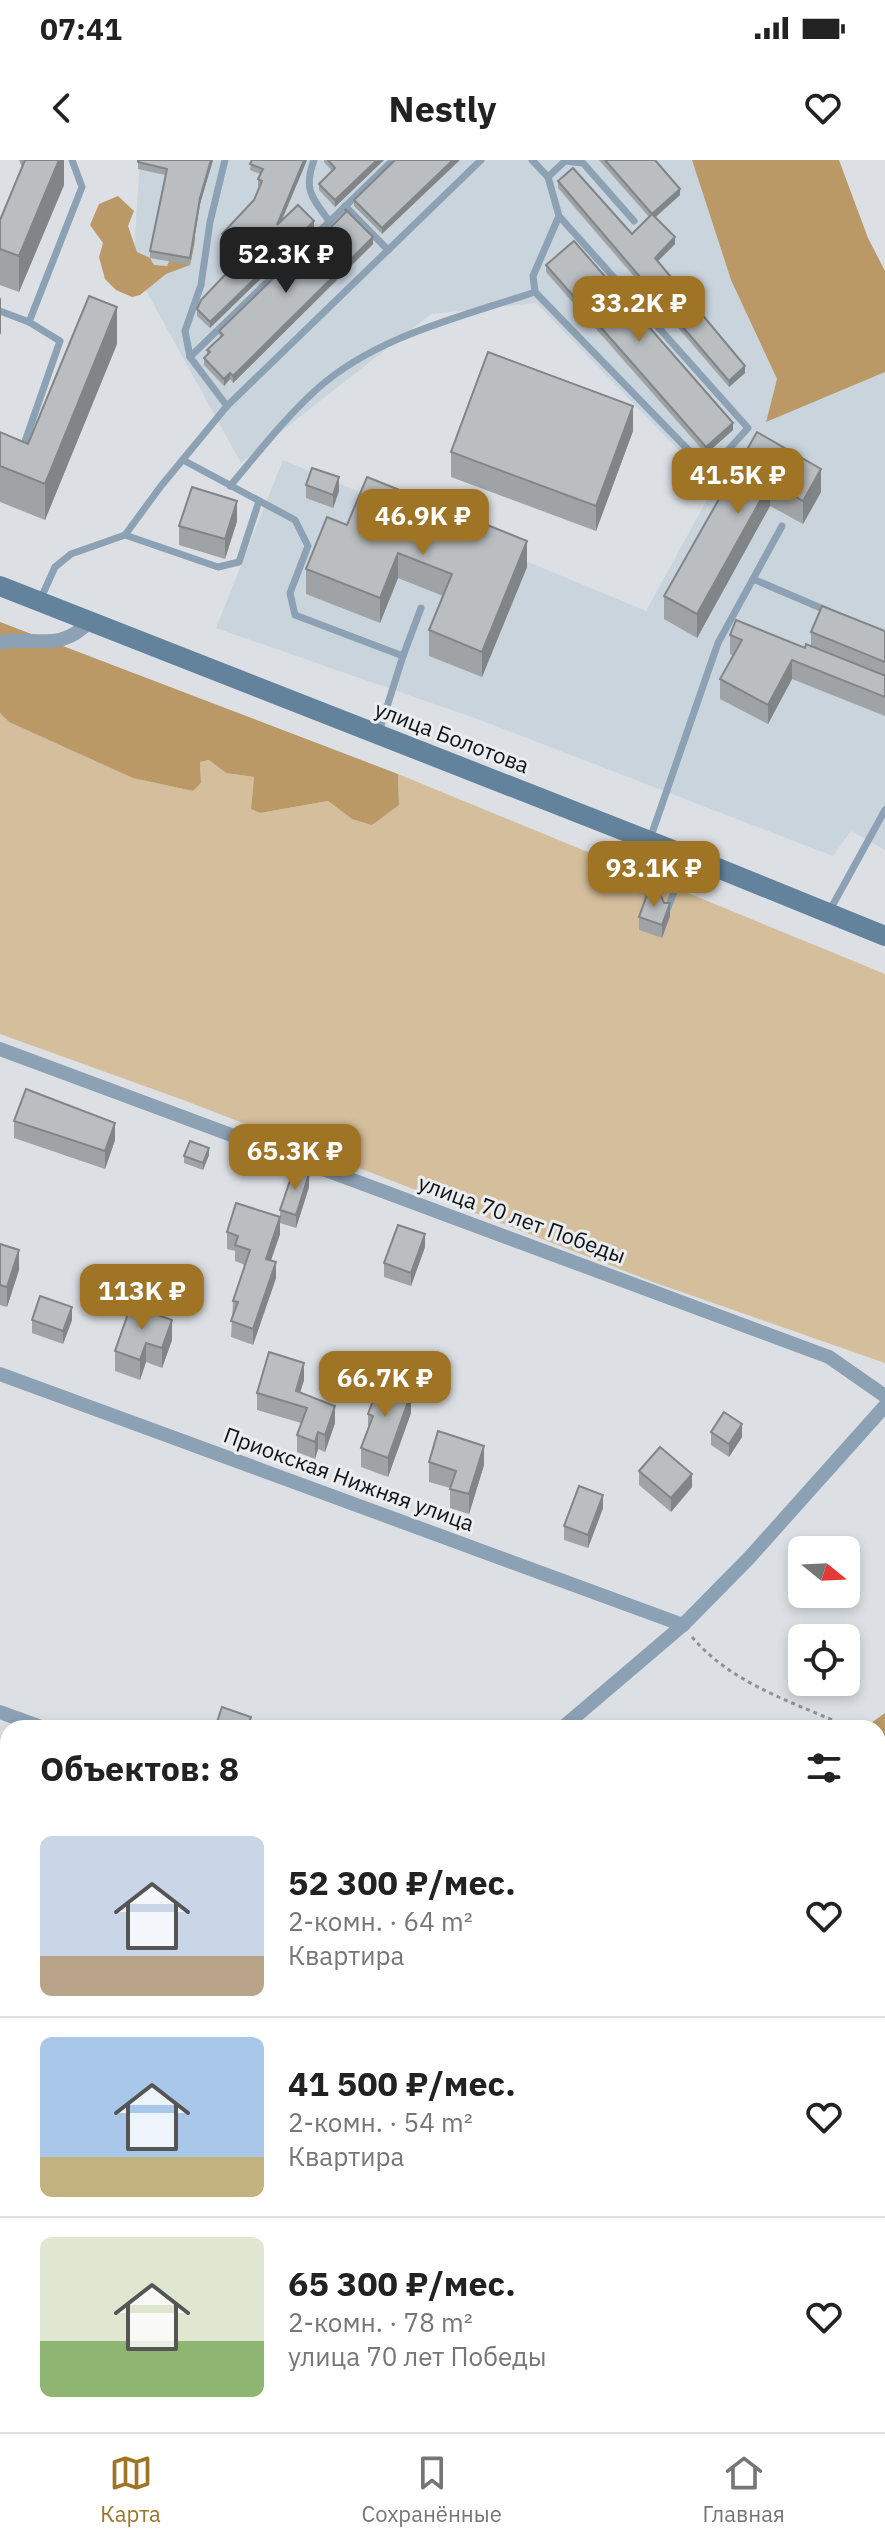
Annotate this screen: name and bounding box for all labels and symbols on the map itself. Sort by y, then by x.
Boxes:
pin: 52.3K ₽ [212,227,360,295]
pin: 33.2K ₽ [565,276,713,344]
pin: 41.5K ₽ [664,448,812,516]
pin: 46.9K ₽ [349,489,497,557]
street label: улица Болотова [371,694,534,779]
pin: 93.1K ₽ [580,841,728,909]
pin: 65.3K ₽ [221,1124,369,1192]
street label: улица 70 лет Победы [414,1167,630,1270]
pin: 113K ₽ [77,1264,207,1332]
pin: 66.7K ₽ [311,1351,459,1419]
street label: Приокская Нижняя улица [220,1420,479,1538]
north arrow [788,1536,860,1608]

